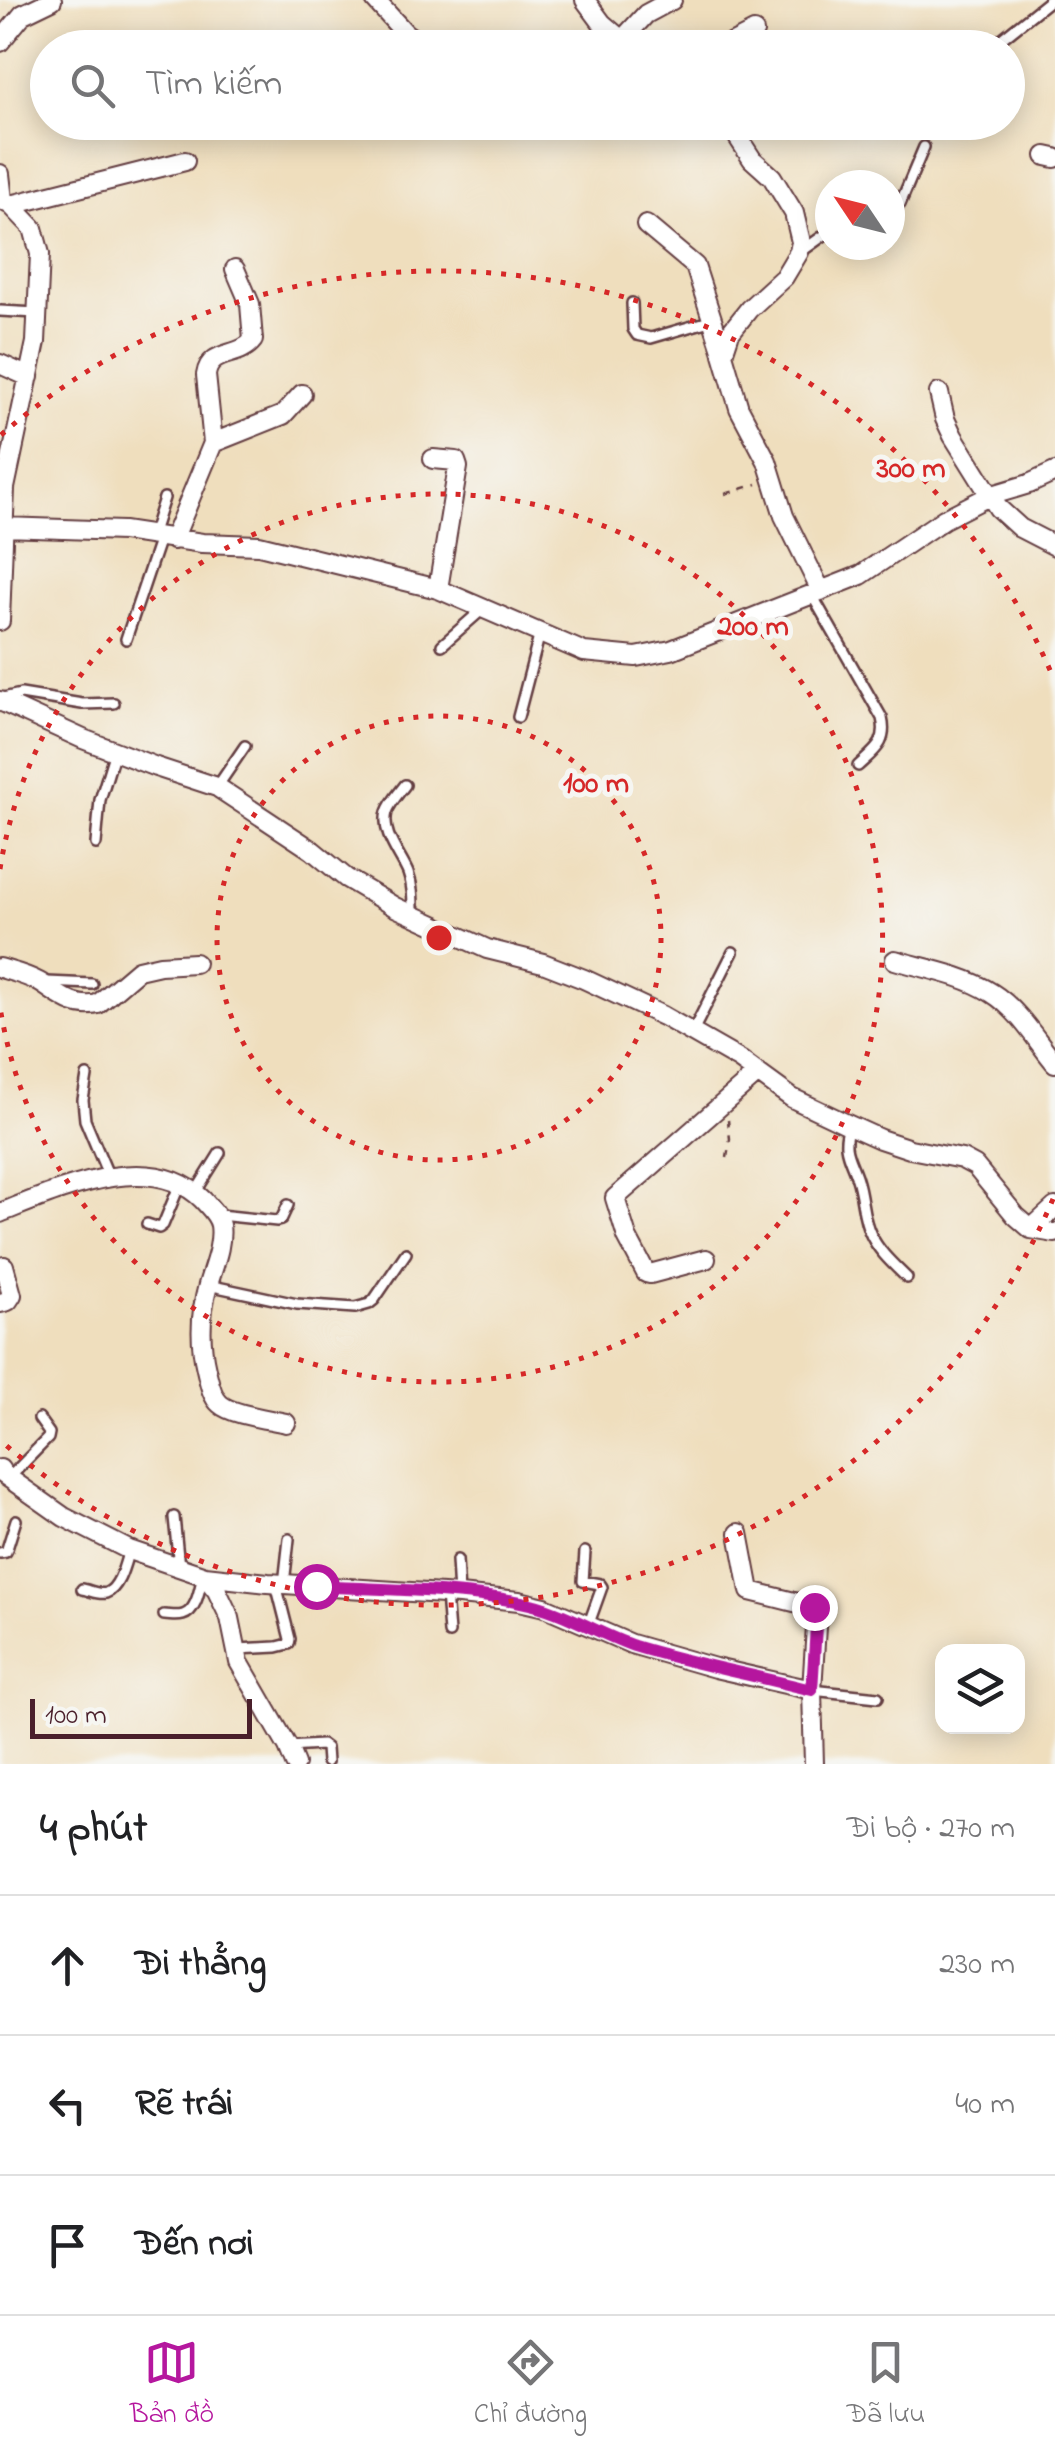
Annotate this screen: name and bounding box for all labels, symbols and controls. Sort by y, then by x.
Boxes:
search box [30,30,1025,140]
text: Tìm kiếm [145,57,283,113]
icon: search [65,58,120,113]
north arrow [815,170,905,260]
text: 300 m [875,448,946,492]
text: 200 m [716,606,789,650]
text: 100 m [563,763,629,807]
centre of rings [421,920,457,956]
route start [294,1564,340,1610]
route end [792,1585,838,1631]
map controls [935,1644,1025,1734]
button: layers [935,1644,1025,1734]
scale bar [30,1694,252,1738]
text: 100 m [45,1696,107,1737]
text: 4 phút [40,1799,147,1860]
text: Đi bộ · 270 m [847,1806,1015,1853]
text: Đi thẳng [135,1937,266,1993]
icon: ahead [40,1938,95,1993]
text: 230 m [939,1942,1015,1989]
text: Rẽ trái [135,2077,233,2133]
icon: left [40,2078,95,2133]
text: 40 m [955,2082,1015,2129]
text: Đến nơi [135,2217,253,2273]
icon: arrive [40,2218,95,2273]
tab: Bản đồ [130,2335,214,2436]
tab: Chỉ đường [474,2335,587,2436]
tab: Đã lưu [847,2335,925,2436]

